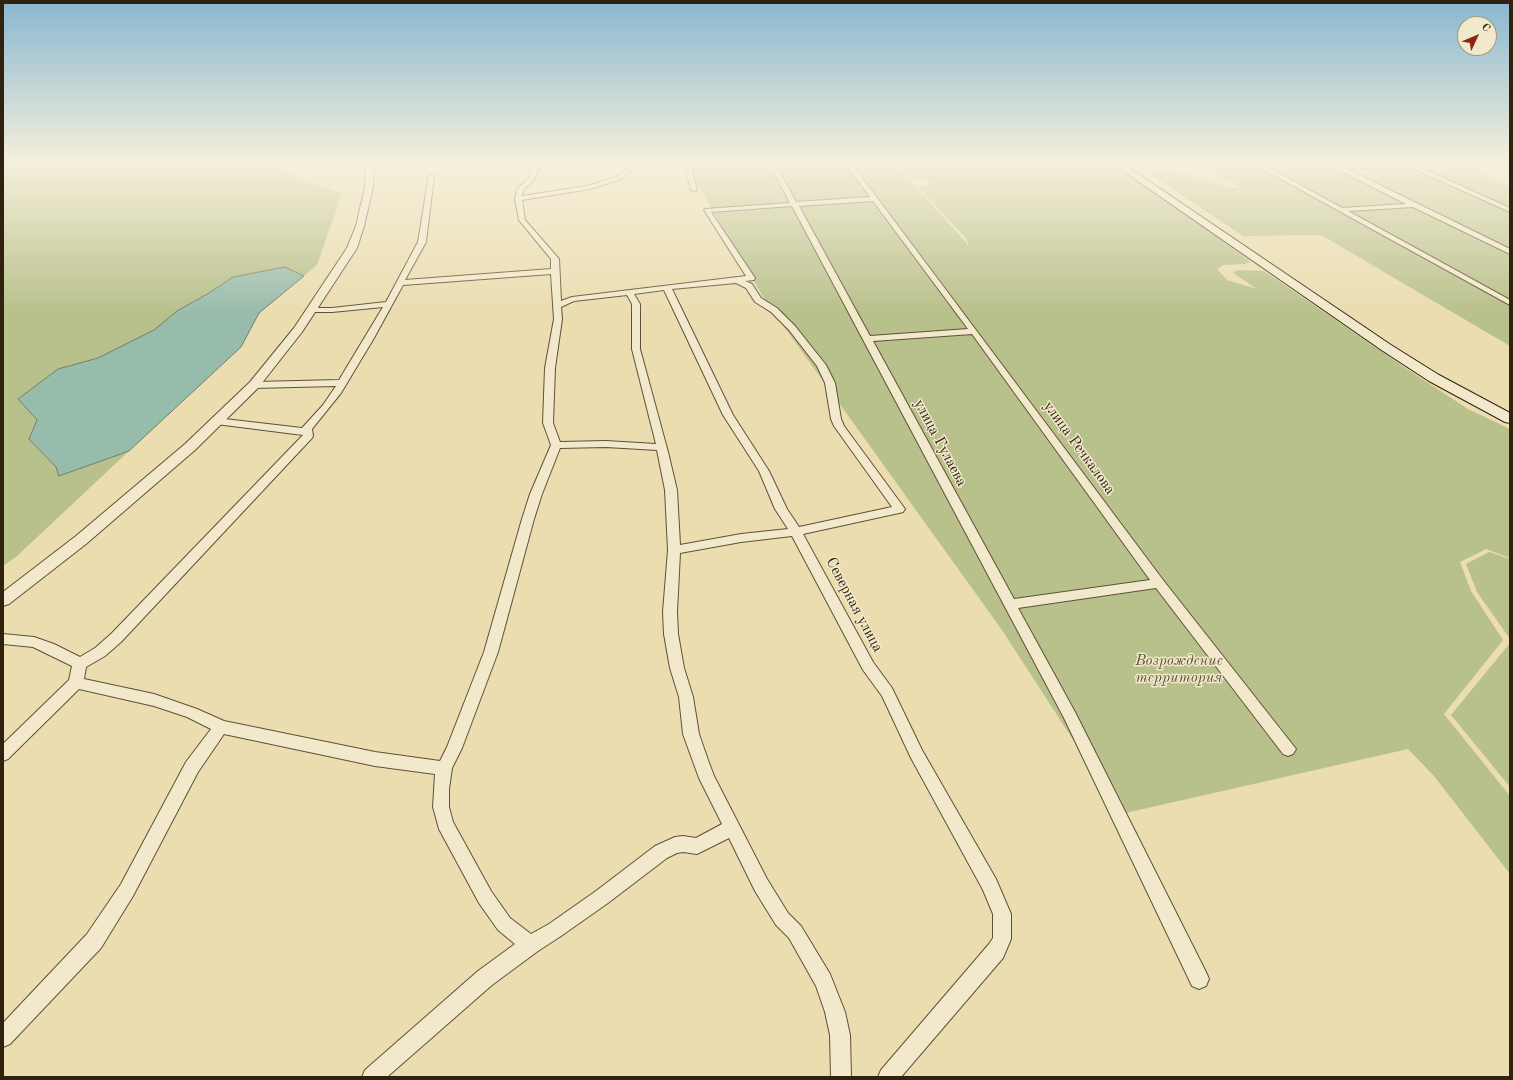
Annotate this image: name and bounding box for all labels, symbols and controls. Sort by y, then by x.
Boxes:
north arrow [1457,16,1497,56]
text: С [1479,22,1492,34]
street label: улица Гулаева [910,396,970,490]
street label: улица Речкалова [1039,398,1119,498]
street label: Северная улица [821,554,887,656]
park label: Возрождение территория [1135,652,1223,687]

